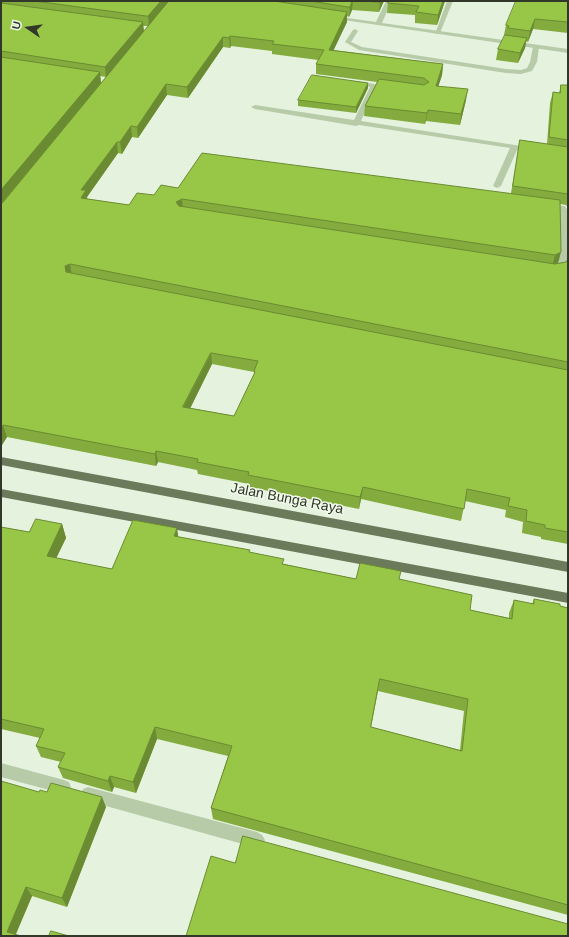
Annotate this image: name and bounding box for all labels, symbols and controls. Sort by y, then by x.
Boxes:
north arrow [8,8,48,48]
text: U [10,20,23,31]
street label: Jalan Bunga Raya [229,480,345,518]

